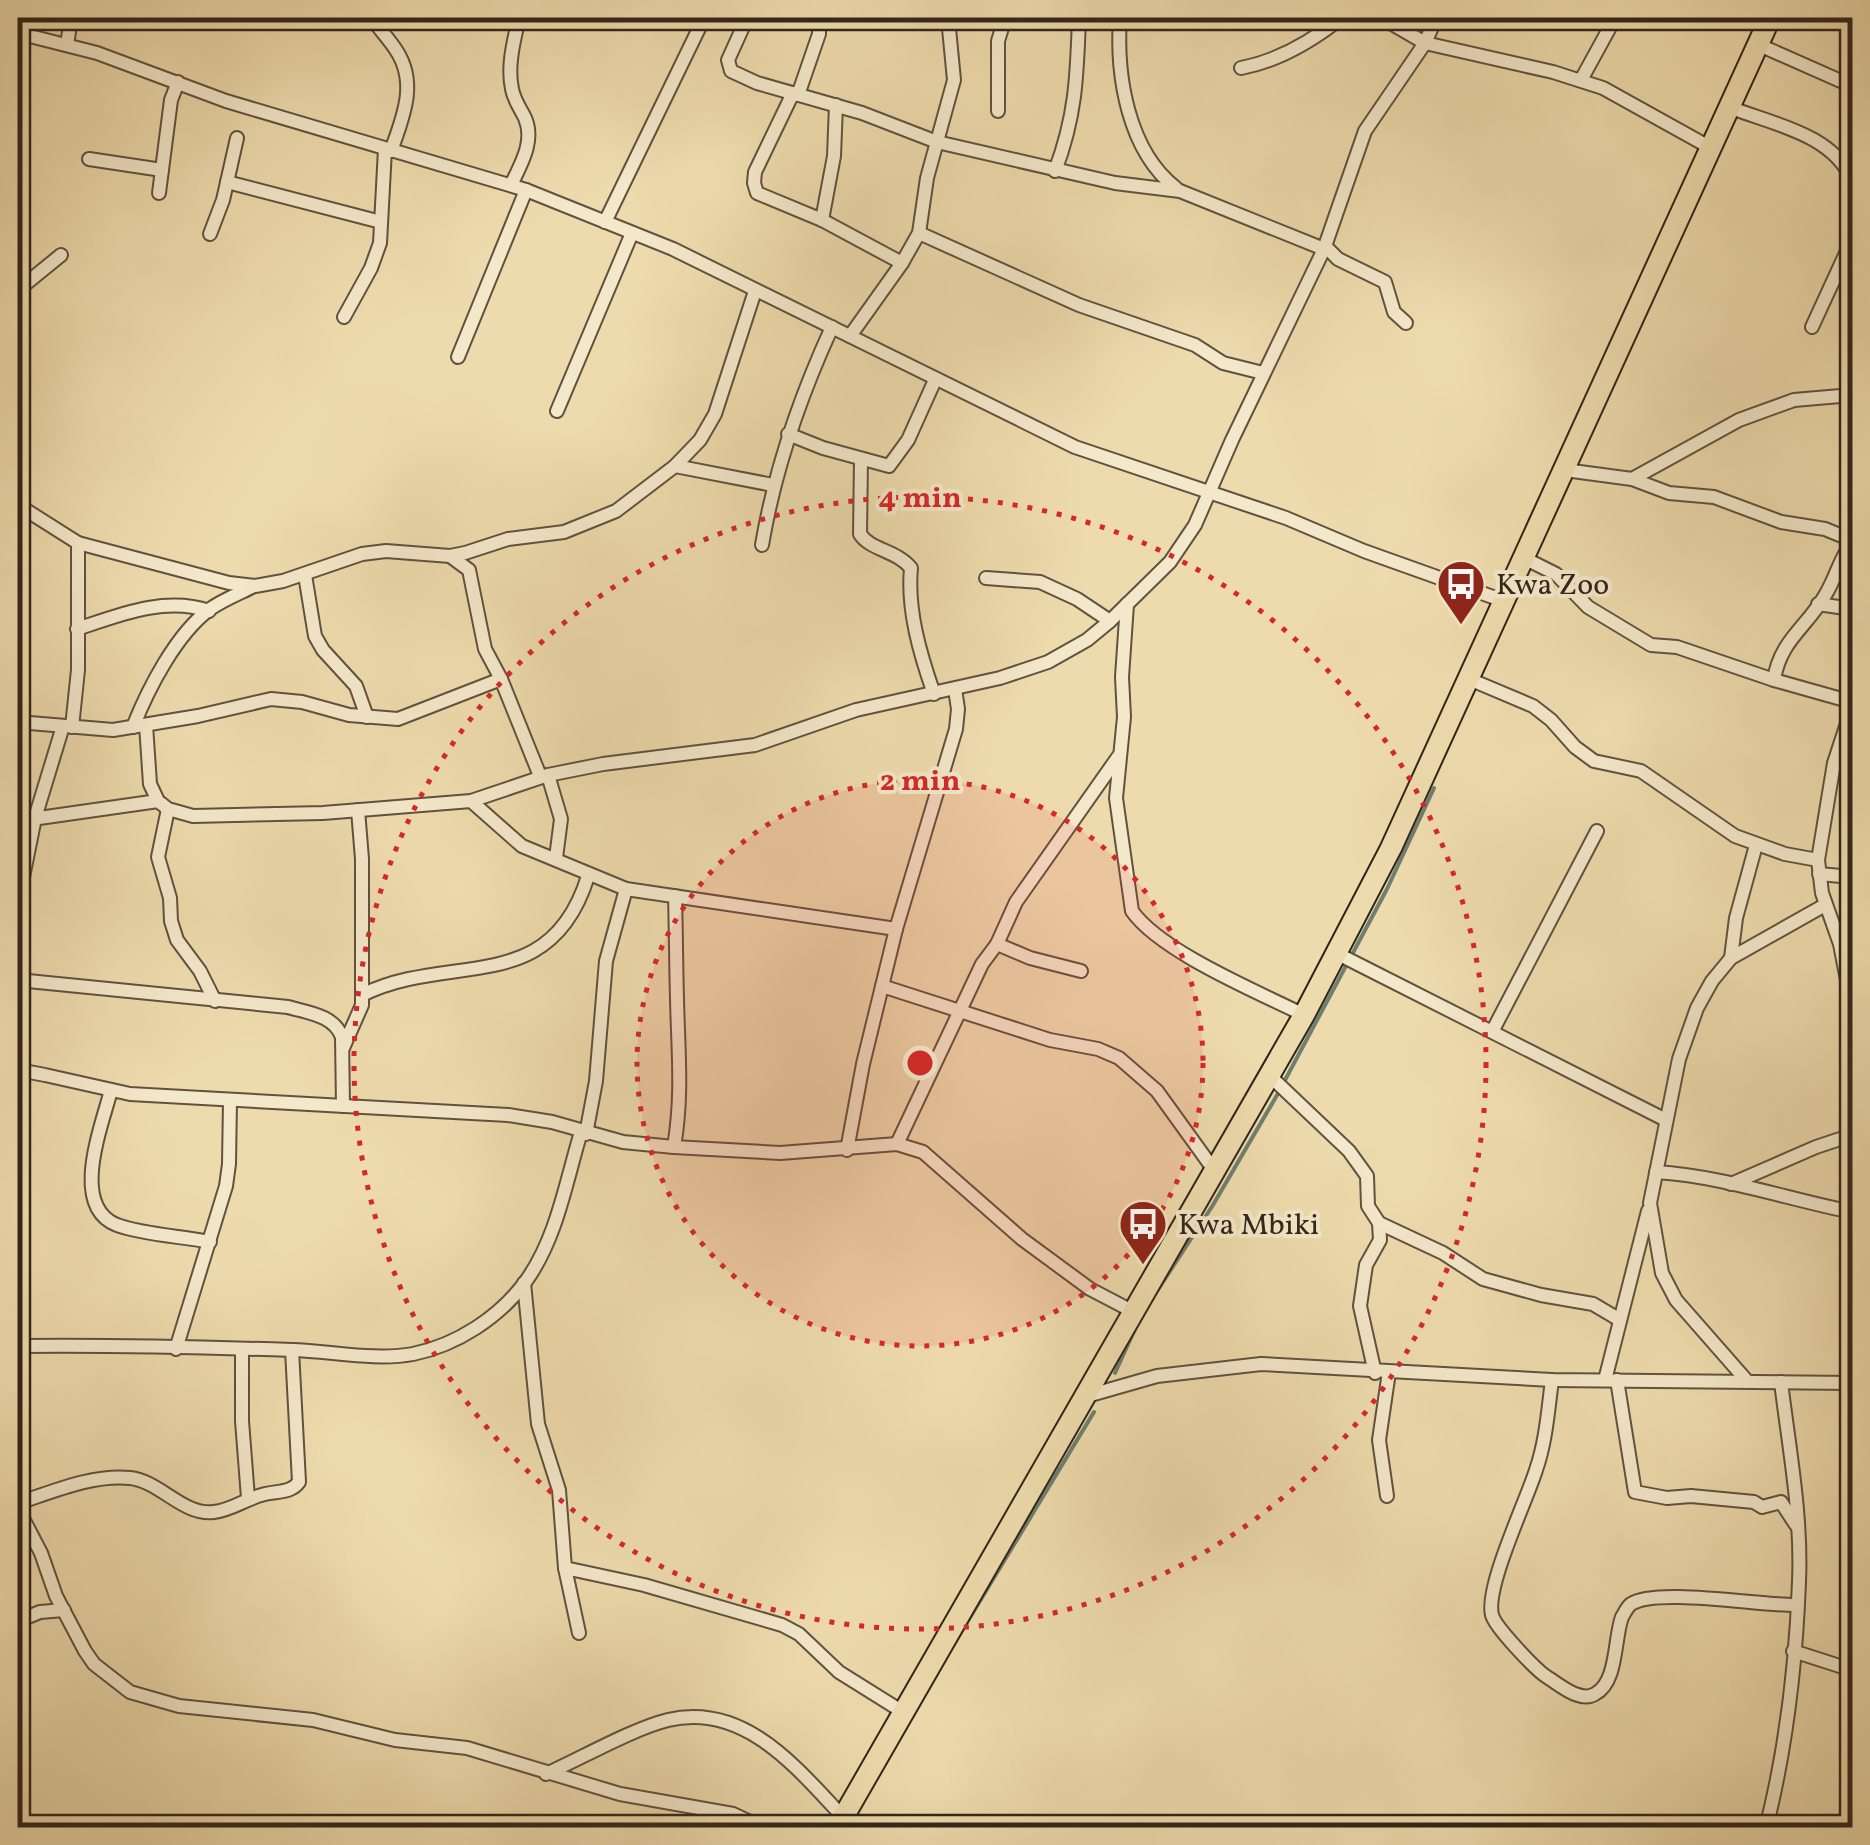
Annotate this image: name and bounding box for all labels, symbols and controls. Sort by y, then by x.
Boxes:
text: 4 min [878,478,962,520]
bus stop icon: Kwa Zoo [1435,558,1487,626]
place label: Kwa Zoo [1496,565,1609,607]
text: 2 min [880,761,960,803]
centre of rings [902,1045,938,1081]
bus stop icon: Kwa Mbiki [1117,1198,1169,1266]
place label: Kwa Mbiki [1178,1205,1319,1247]

